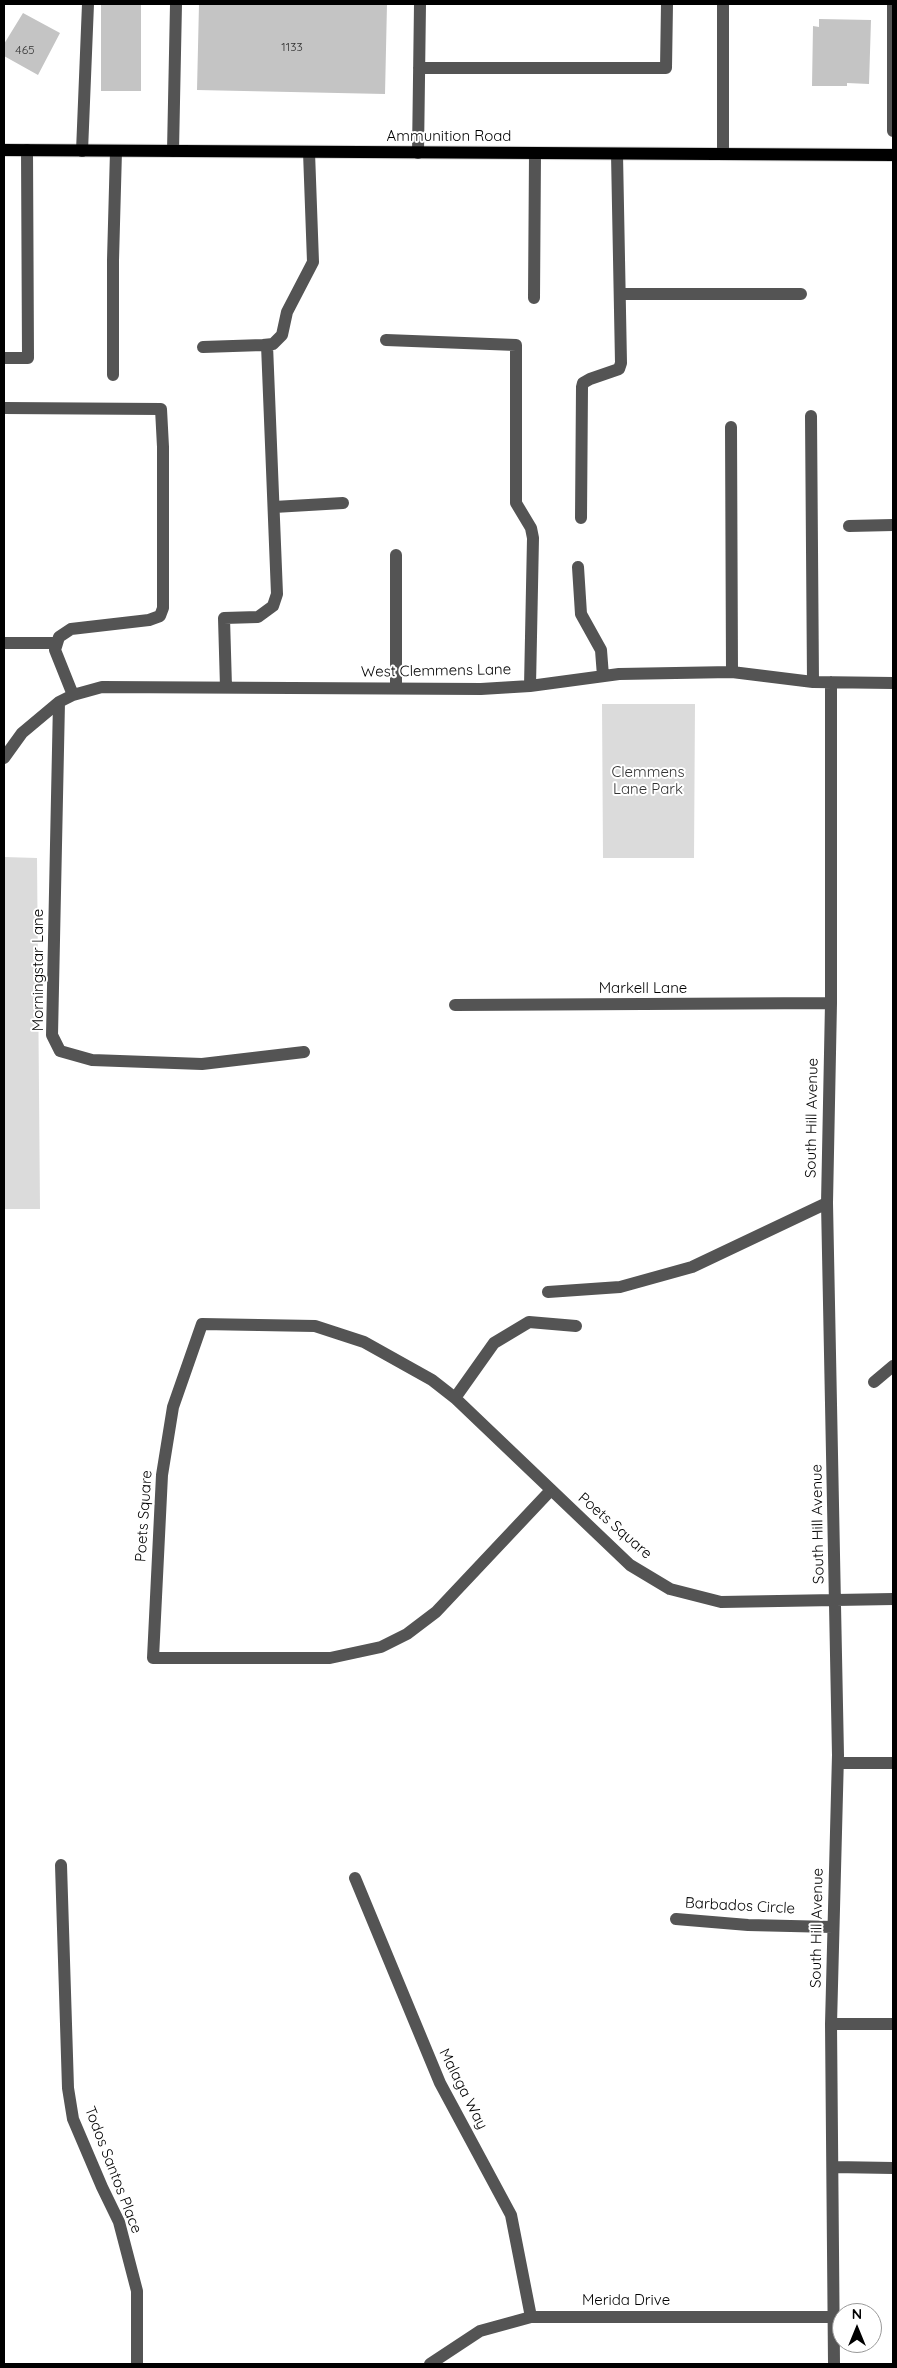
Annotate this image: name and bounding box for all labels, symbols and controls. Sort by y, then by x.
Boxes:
house number: 1133 [281,40,303,54]
house number: 465 [15,43,35,57]
street label: Ammunition Road [387,127,511,145]
street label: West Clemmens Lane [361,661,511,681]
park label: Clemmens Lane Park [611,763,685,798]
street label: Morningstar Lane [29,909,47,1031]
street label: Markell Lane [599,979,687,997]
street label: South Hill Avenue [802,1058,822,1178]
street label: South Hill Avenue [808,1464,828,1584]
street label: Poets Square [132,1470,156,1562]
street label: Poets Square [574,1489,656,1563]
street label: South Hill Avenue [807,1868,827,1988]
street label: Barbados Circle [685,1894,795,1918]
street label: Malaga Way [435,2046,491,2132]
street label: Todos Santos Place [80,2104,146,2236]
street label: Merida Drive [582,2291,670,2309]
north arrow [832,2303,882,2353]
text: N [852,2305,862,2323]

